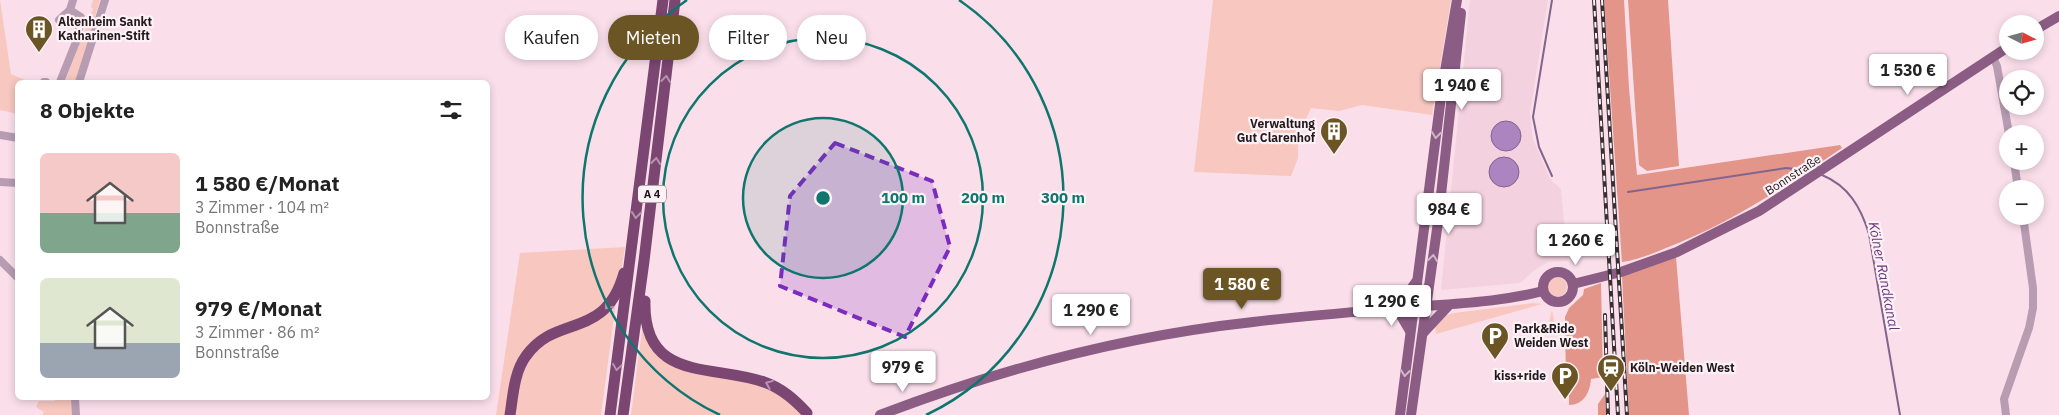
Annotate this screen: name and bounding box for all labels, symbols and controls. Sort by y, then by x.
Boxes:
building icon: Altenheim Sankt Katharinen-Stift [24,14,54,53]
place label: Altenheim Sankt Katharinen-Stift [58,14,152,43]
chip: Kaufen [505,15,598,60]
chip: Mieten [608,15,699,60]
chip: Filter [709,15,787,60]
chip: Neu [797,15,866,60]
north arrow [1999,15,2044,60]
map controls [1999,15,2044,225]
pin: 1 530 € [1862,54,1954,96]
text: 1 530 € [1880,60,1936,80]
pin: 1 940 € [1416,68,1508,111]
button: locate [1999,70,2044,115]
one-way arrow [660,74,671,82]
text: 1 940 € [1434,75,1490,95]
text: 8 Objekte [40,96,135,124]
icon: filters [437,96,465,124]
place label: Verwaltung Gut Clarenhof [1237,116,1316,145]
building icon: Verwaltung Gut Clarenhof [1319,116,1349,155]
button: + [1999,125,2044,170]
one-way arrow [1431,131,1442,139]
street label: Bonnstraße [1762,151,1824,198]
one-way arrow [650,156,661,164]
text: 1 580 €/Monat [195,169,340,197]
icon: home [80,173,140,233]
button: − [1999,180,2044,225]
road number: A 4 [638,185,666,202]
text: 100 m [881,188,925,207]
text: 200 m [961,188,1005,207]
text: 300 m [1041,188,1085,207]
centre of rings [814,189,832,207]
pin: 984 € [1414,192,1484,235]
text: 3 Zimmer · 104 m² [195,197,329,217]
text: 984 € [1428,199,1470,219]
one-way arrow [631,211,642,219]
text: Bonnstraße [195,217,279,237]
water label: Kölner Randkanal [1865,220,1903,332]
pin: 1 260 € [1530,224,1622,266]
text: 1 260 € [1548,230,1604,250]
one-way arrow [1427,254,1438,262]
pin: 1 580 € [1196,268,1288,310]
text: 1 580 € [1214,274,1270,294]
pin: 1 290 € [1346,284,1438,327]
text: 1 290 € [1364,291,1420,311]
text: 979 €/Monat [195,294,322,322]
pin: 1 290 € [1045,294,1137,336]
icon: home [80,298,140,358]
one-way arrow [604,300,613,309]
text: 1 290 € [1063,300,1119,320]
parking icon: Park&Ride Weiden West [1480,321,1510,360]
place label: Park&Ride Weiden West [1514,321,1589,350]
text: 3 Zimmer · 86 m² [195,322,320,342]
text: Bonnstraße [195,342,279,362]
pin: 979 € [868,350,938,393]
station icon: Köln-Weiden West [1596,353,1626,392]
text: 979 € [882,357,924,377]
place label: Köln-Weiden West [1630,360,1735,375]
parking icon: kiss+ride [1550,361,1580,400]
one-way arrow [612,363,622,372]
place label: kiss+ride [1494,368,1546,383]
one-way arrow [1400,369,1411,377]
one-way arrow [765,380,774,390]

